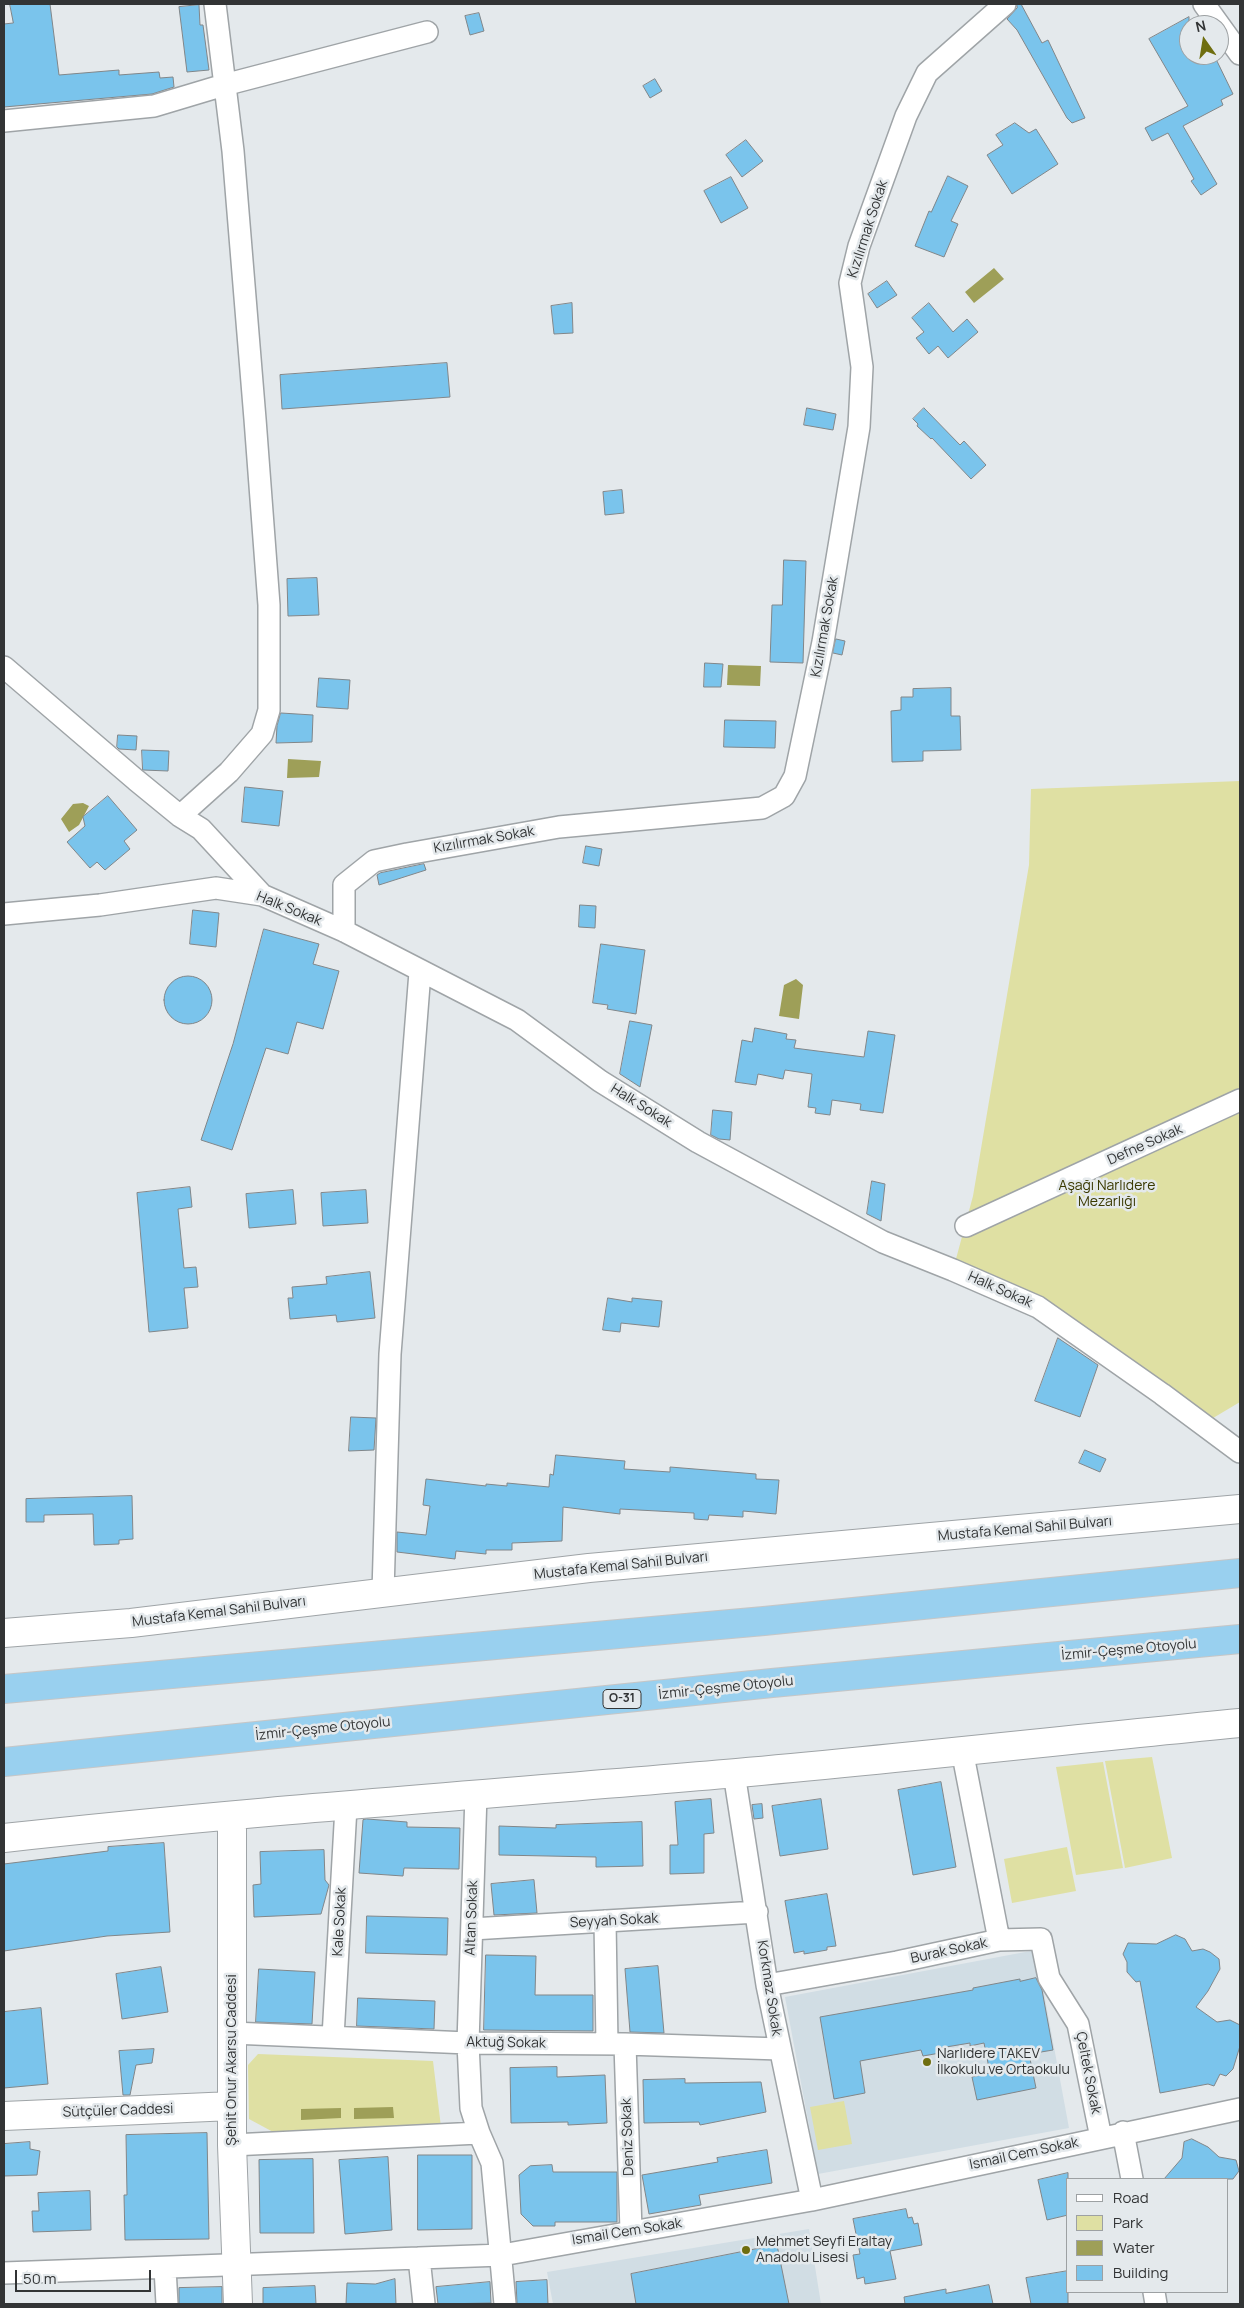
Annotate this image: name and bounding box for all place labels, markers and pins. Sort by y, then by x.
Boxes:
place label: Narlıdere TAKEV İlkokulu ve Ortaokulu [937,2046,1070,2078]
marker: Narlıdere TAKEV İlkokulu ve Ortaokulu [921,2056,933,2068]
place label: Mehmet Seyfi Eraltay Anadolu Lisesi [756,2234,892,2266]
marker: Mehmet Seyfi Eraltay Anadolu Lisesi [740,2244,752,2256]

